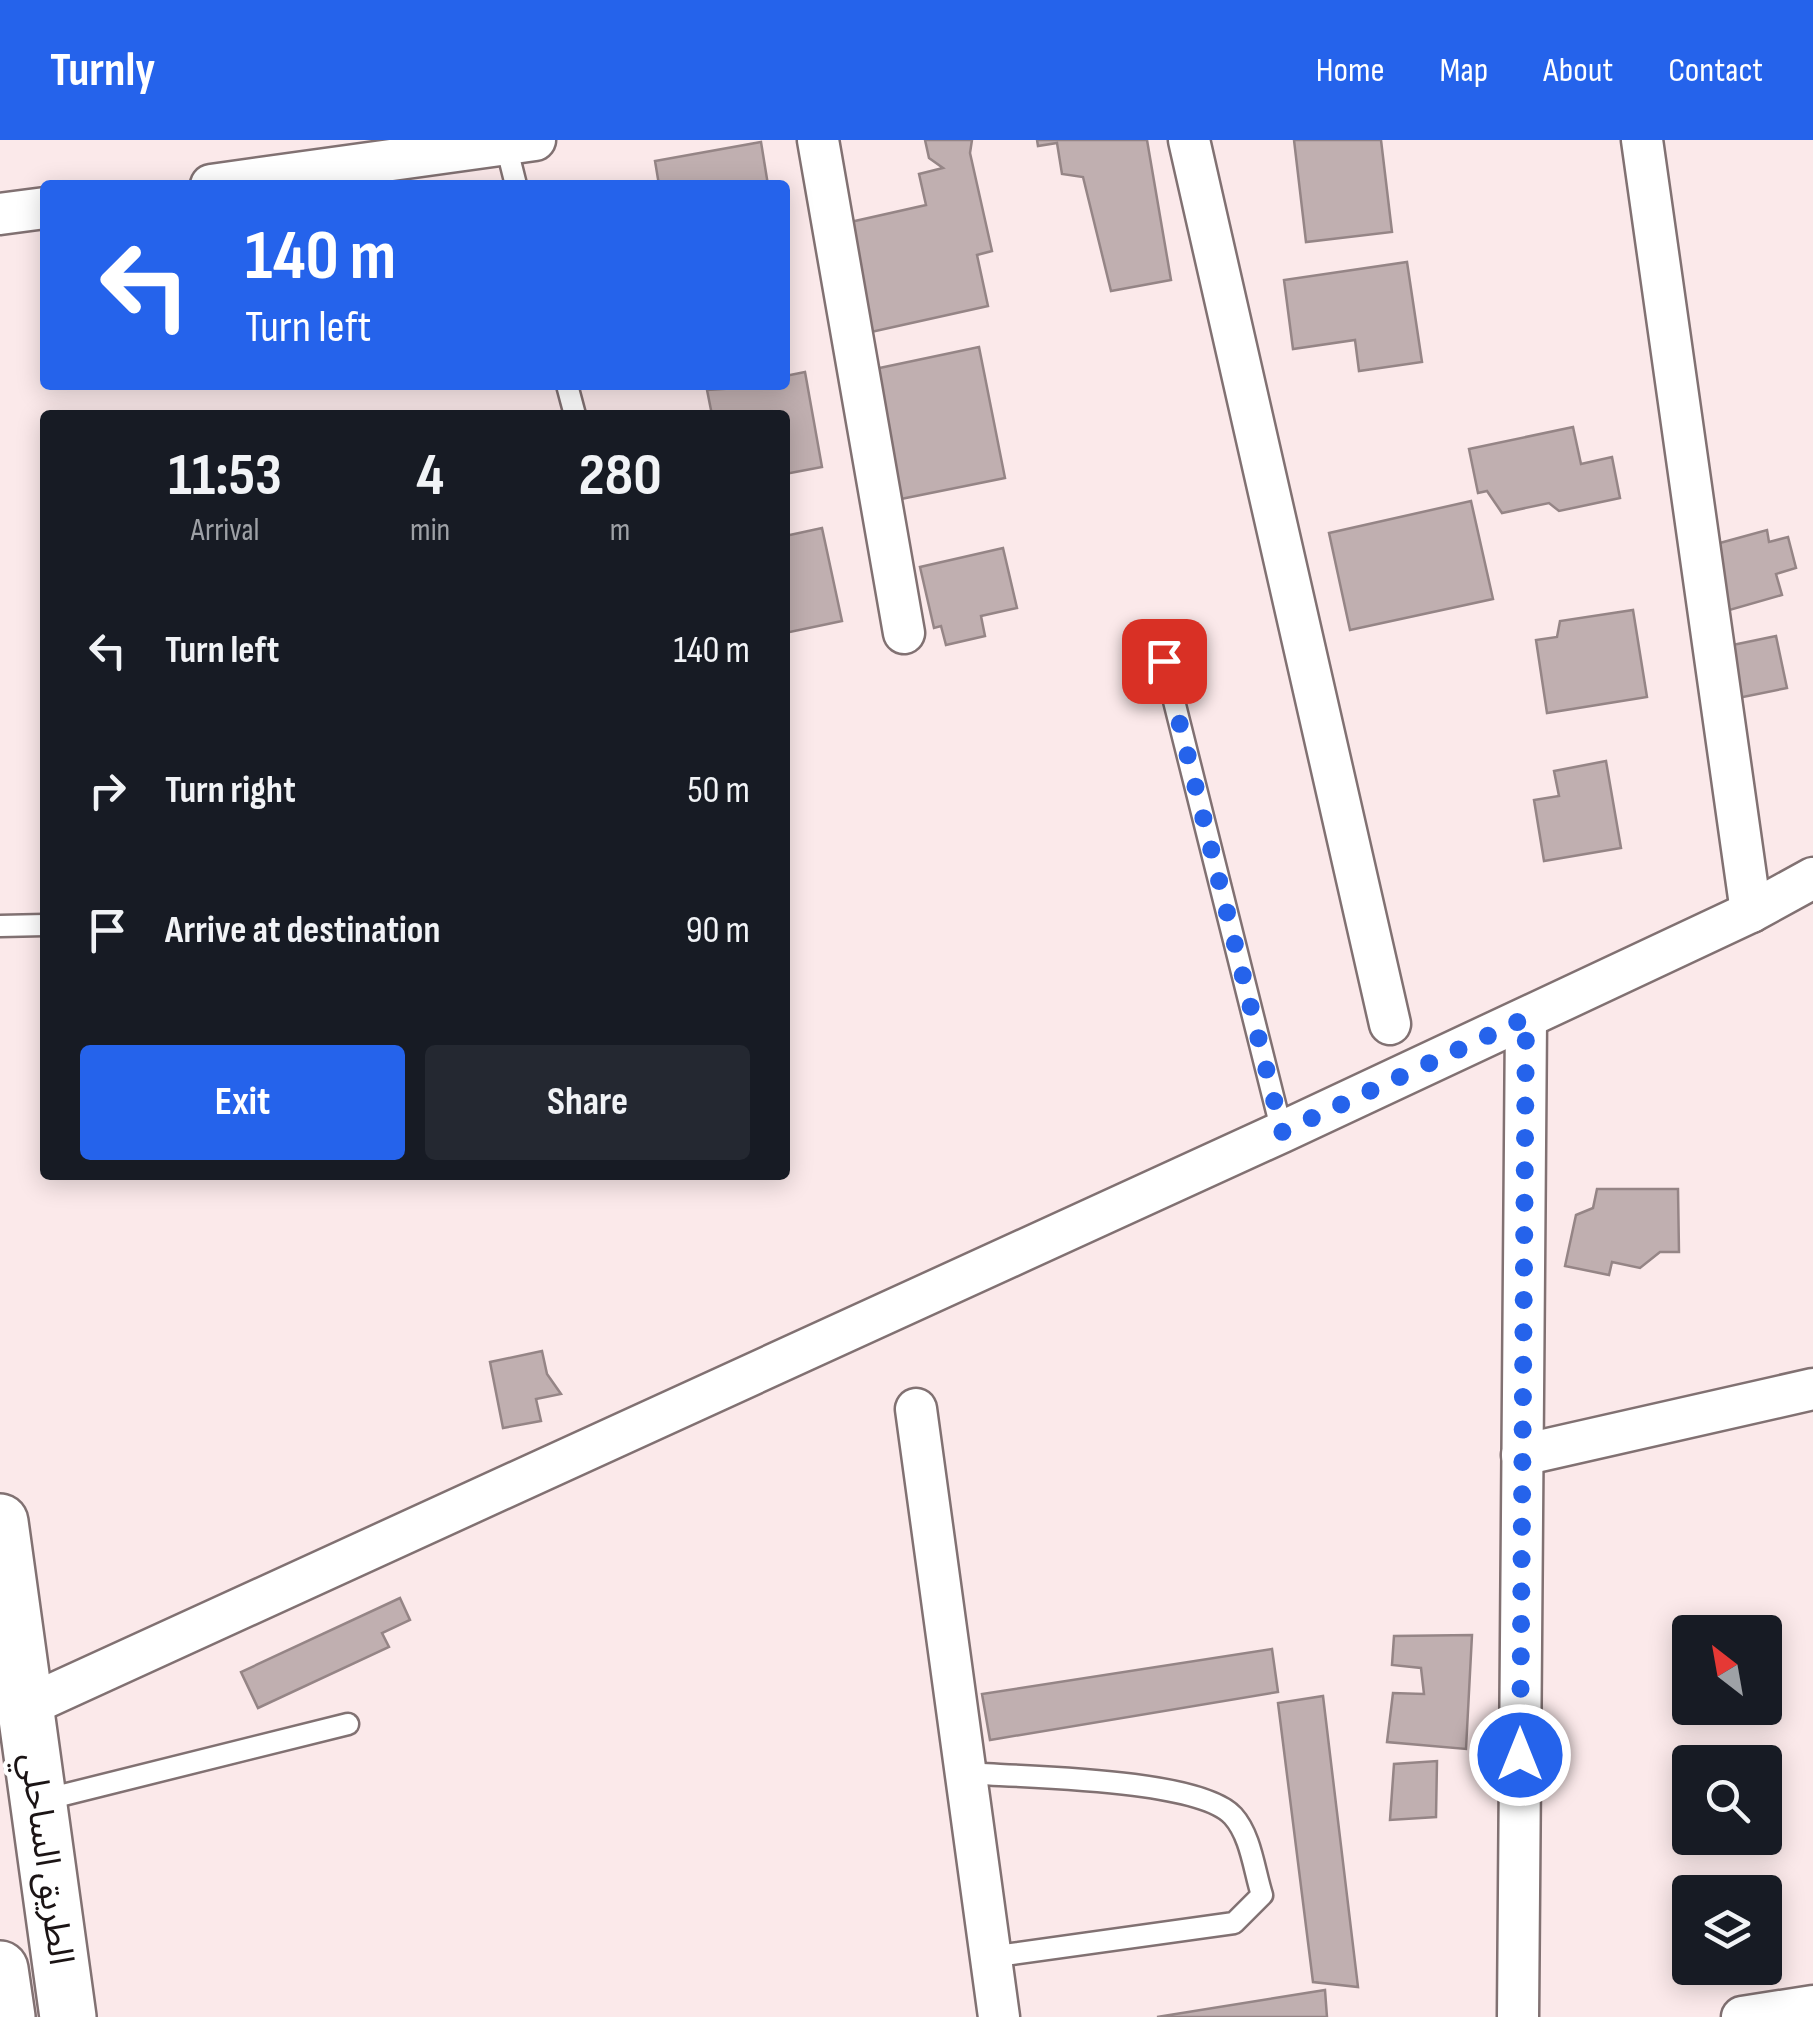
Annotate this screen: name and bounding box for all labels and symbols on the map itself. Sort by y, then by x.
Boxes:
pin [1122,619,1207,704]
north arrow [1672,1615,1782,1725]
position arrow [1468,1703,1572,1807]
street label: الطريق الساحلي [6,1750,82,1968]

